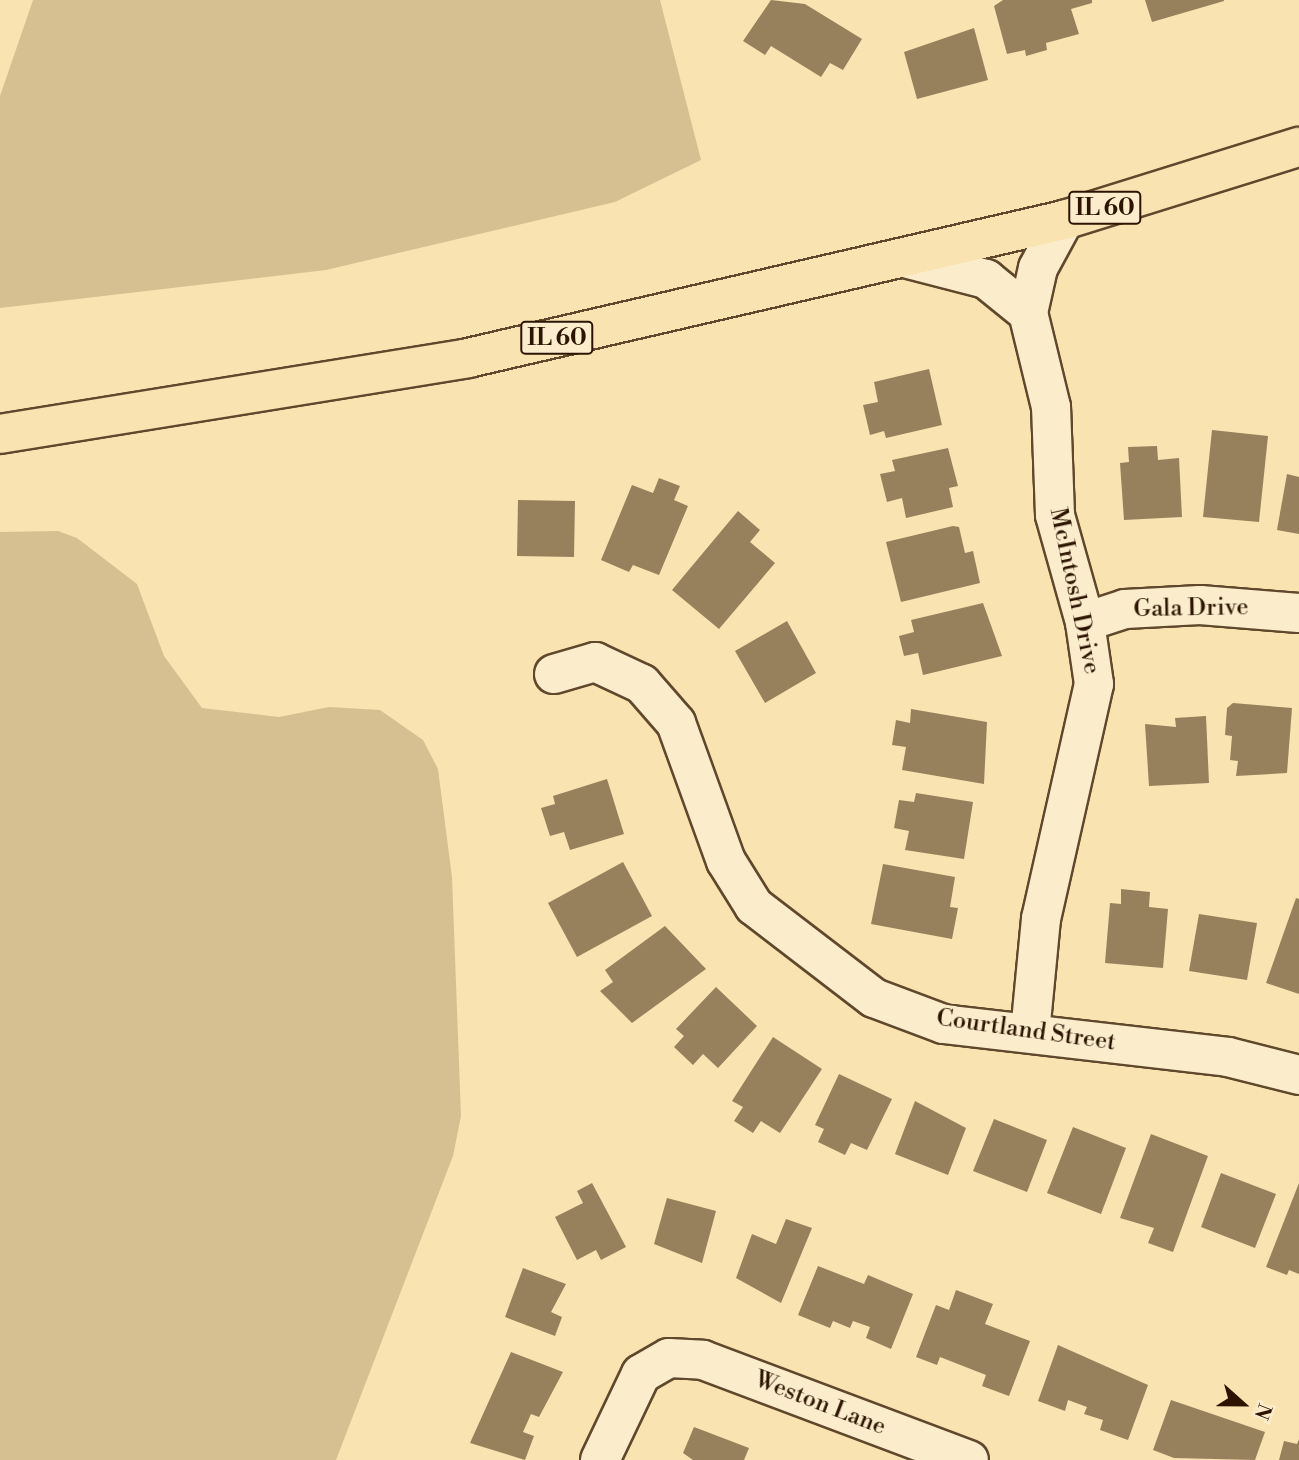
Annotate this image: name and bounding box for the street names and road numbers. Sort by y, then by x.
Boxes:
road number: IL 60 [1068,188,1142,228]
road number: IL 60 [520,318,594,358]
street label: McIntosh Drive [1042,505,1106,677]
street label: Gala Drive [1133,594,1249,624]
street label: Courtland Street [934,1004,1118,1058]
street label: Weston Lane [750,1366,890,1442]

